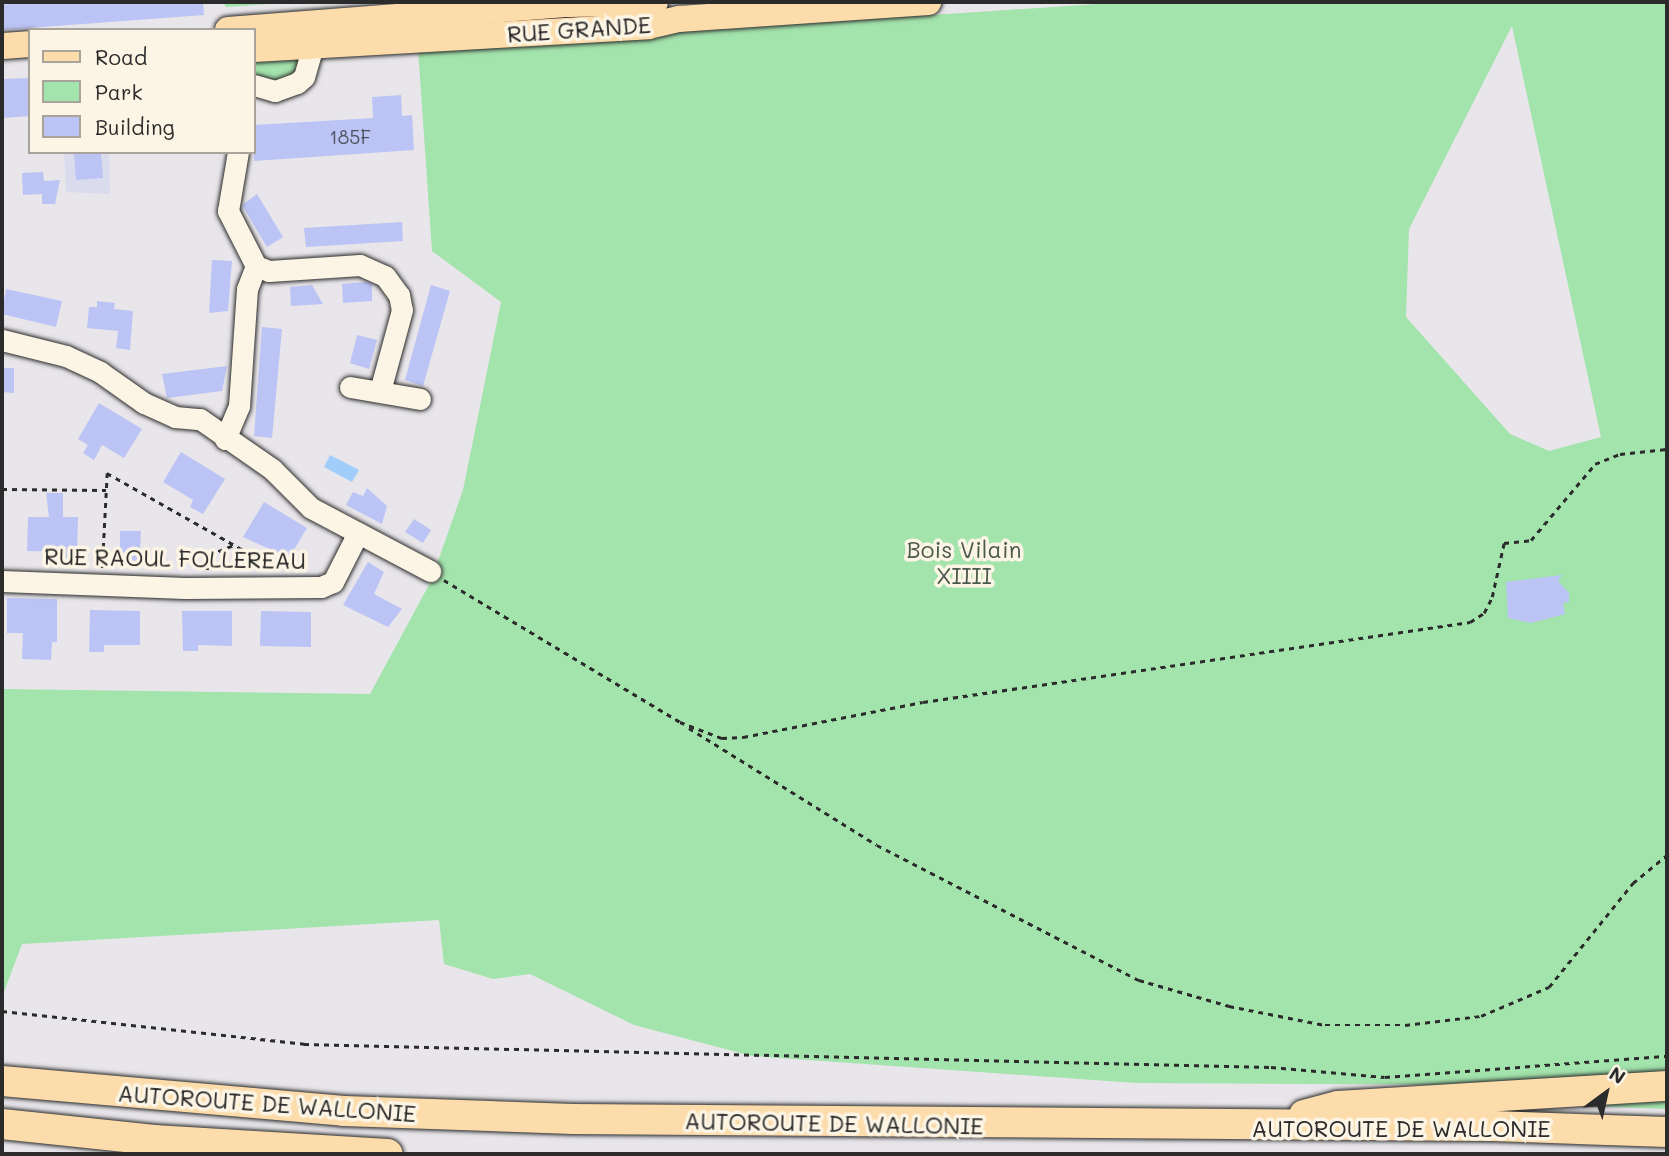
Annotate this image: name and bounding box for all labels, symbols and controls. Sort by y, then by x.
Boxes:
street label: RUE GRANDE [506,10,652,48]
legend [28,28,256,154]
text: Road [95,43,147,70]
text: Park [95,78,143,105]
text: Building [95,113,175,140]
house number: 185F [329,126,371,148]
park label: Bois Vilain XIIII [906,535,1022,589]
street label: RUE RAOUL FOLLEREAU [44,542,306,574]
north arrow [1571,1058,1641,1128]
text: N [1605,1061,1631,1089]
street label: AUTOROUTE DE WALLONIE [117,1079,417,1127]
street label: AUTOROUTE DE WALLONIE [684,1107,984,1139]
street label: AUTOROUTE DE WALLONIE [1251,1114,1551,1142]

